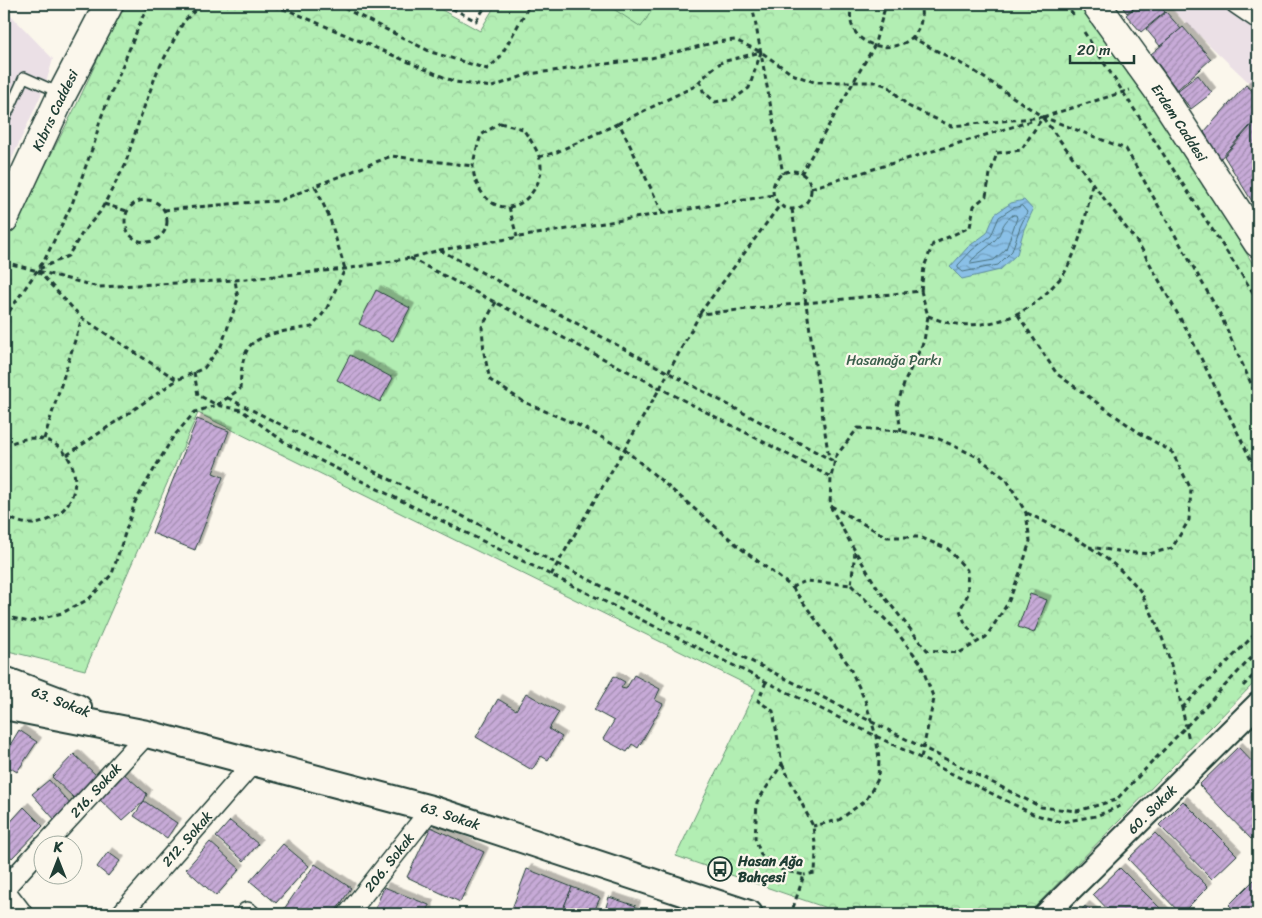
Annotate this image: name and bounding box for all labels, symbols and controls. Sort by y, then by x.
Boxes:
scale bar [1070,32,1133,64]
text: 20 m [1077,37,1111,63]
street label: Kıbrıs Caddesi [25,64,86,155]
street label: Erdem Caddesi [1145,78,1215,168]
park label: Hasanağa Parkı [846,348,942,373]
street label: 63. Sokak [28,679,95,725]
street label: 216. Sokak [63,756,128,823]
street label: 60. Sokak [1121,778,1183,840]
street label: 63. Sokak [418,794,484,837]
street label: 212. Sokak [155,805,219,872]
street label: 206. Sokak [357,826,421,898]
text: K [53,835,64,860]
north arrow [32,836,82,886]
place label: Hasan Ağa Bahçesi [737,849,804,890]
bus stop icon: Hasan Ağa Bahçesi [707,856,733,882]

